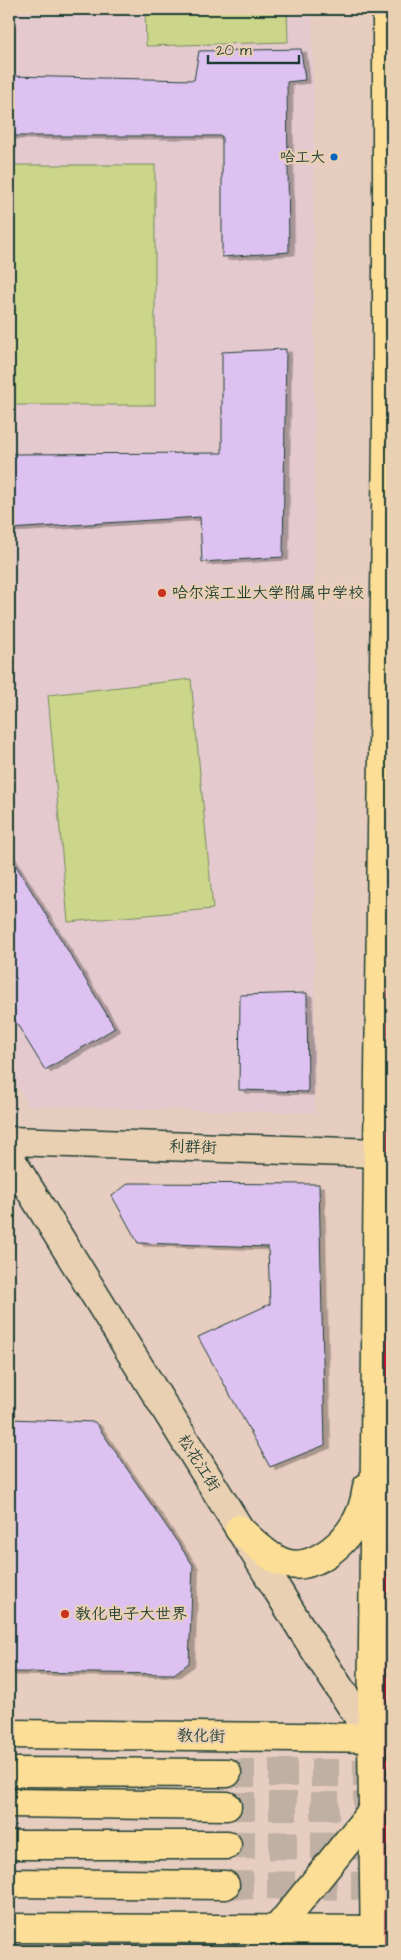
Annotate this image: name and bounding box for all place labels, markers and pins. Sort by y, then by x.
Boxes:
place label: 哈工大 [280,147,325,168]
marker: 哈工大 [329,152,339,162]
place label: 哈尔滨工业大学附属中学校 [172,582,364,604]
marker: 哈尔滨工业大学附属中学校 [156,587,168,599]
place label: 教化电子大世界 [75,1603,187,1625]
marker: 教化电子大世界 [59,1608,71,1620]

